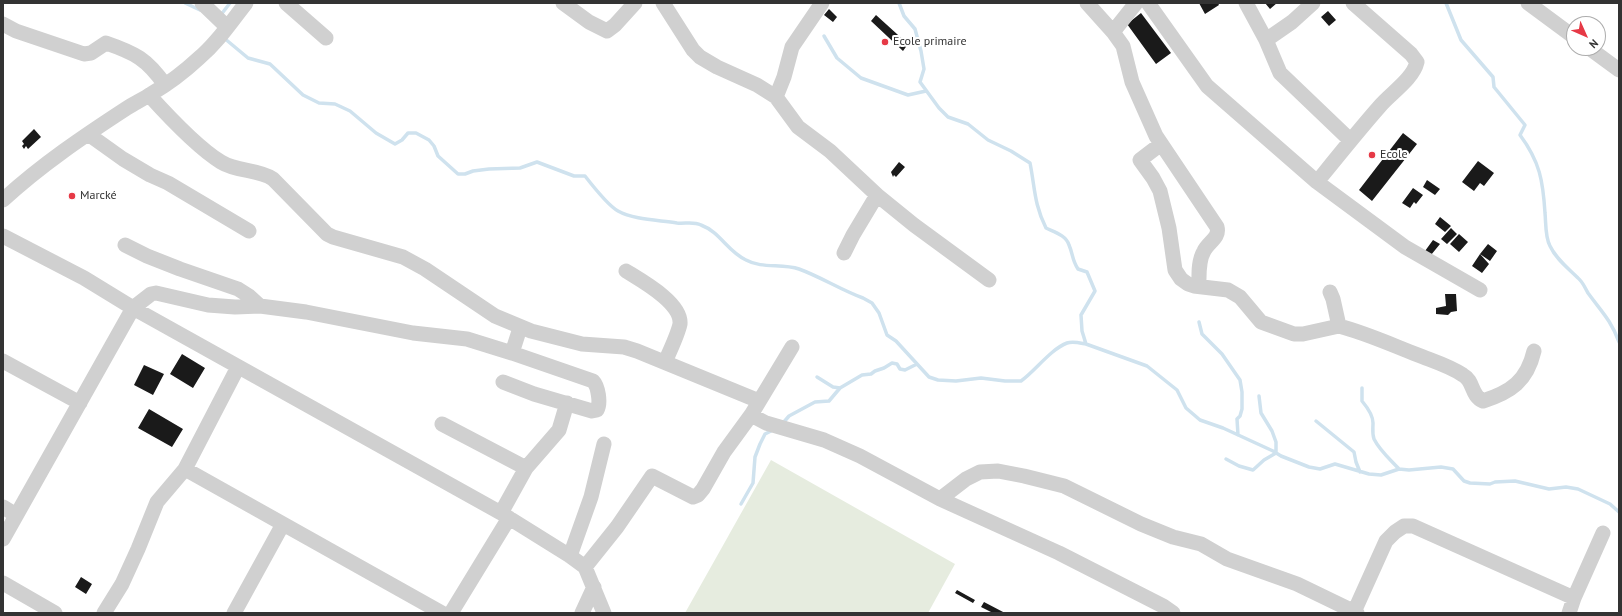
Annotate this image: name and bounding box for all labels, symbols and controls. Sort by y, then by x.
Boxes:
north arrow [1566,16,1606,56]
place label: Ecole primaire [893,35,967,49]
text: N [1586,36,1601,51]
marker: Ecole primaire [880,37,890,47]
place label: Ecole [1380,148,1408,162]
marker: Ecole [1367,150,1377,160]
place label: Marcké [80,189,117,203]
marker: Marcké [67,191,77,201]

